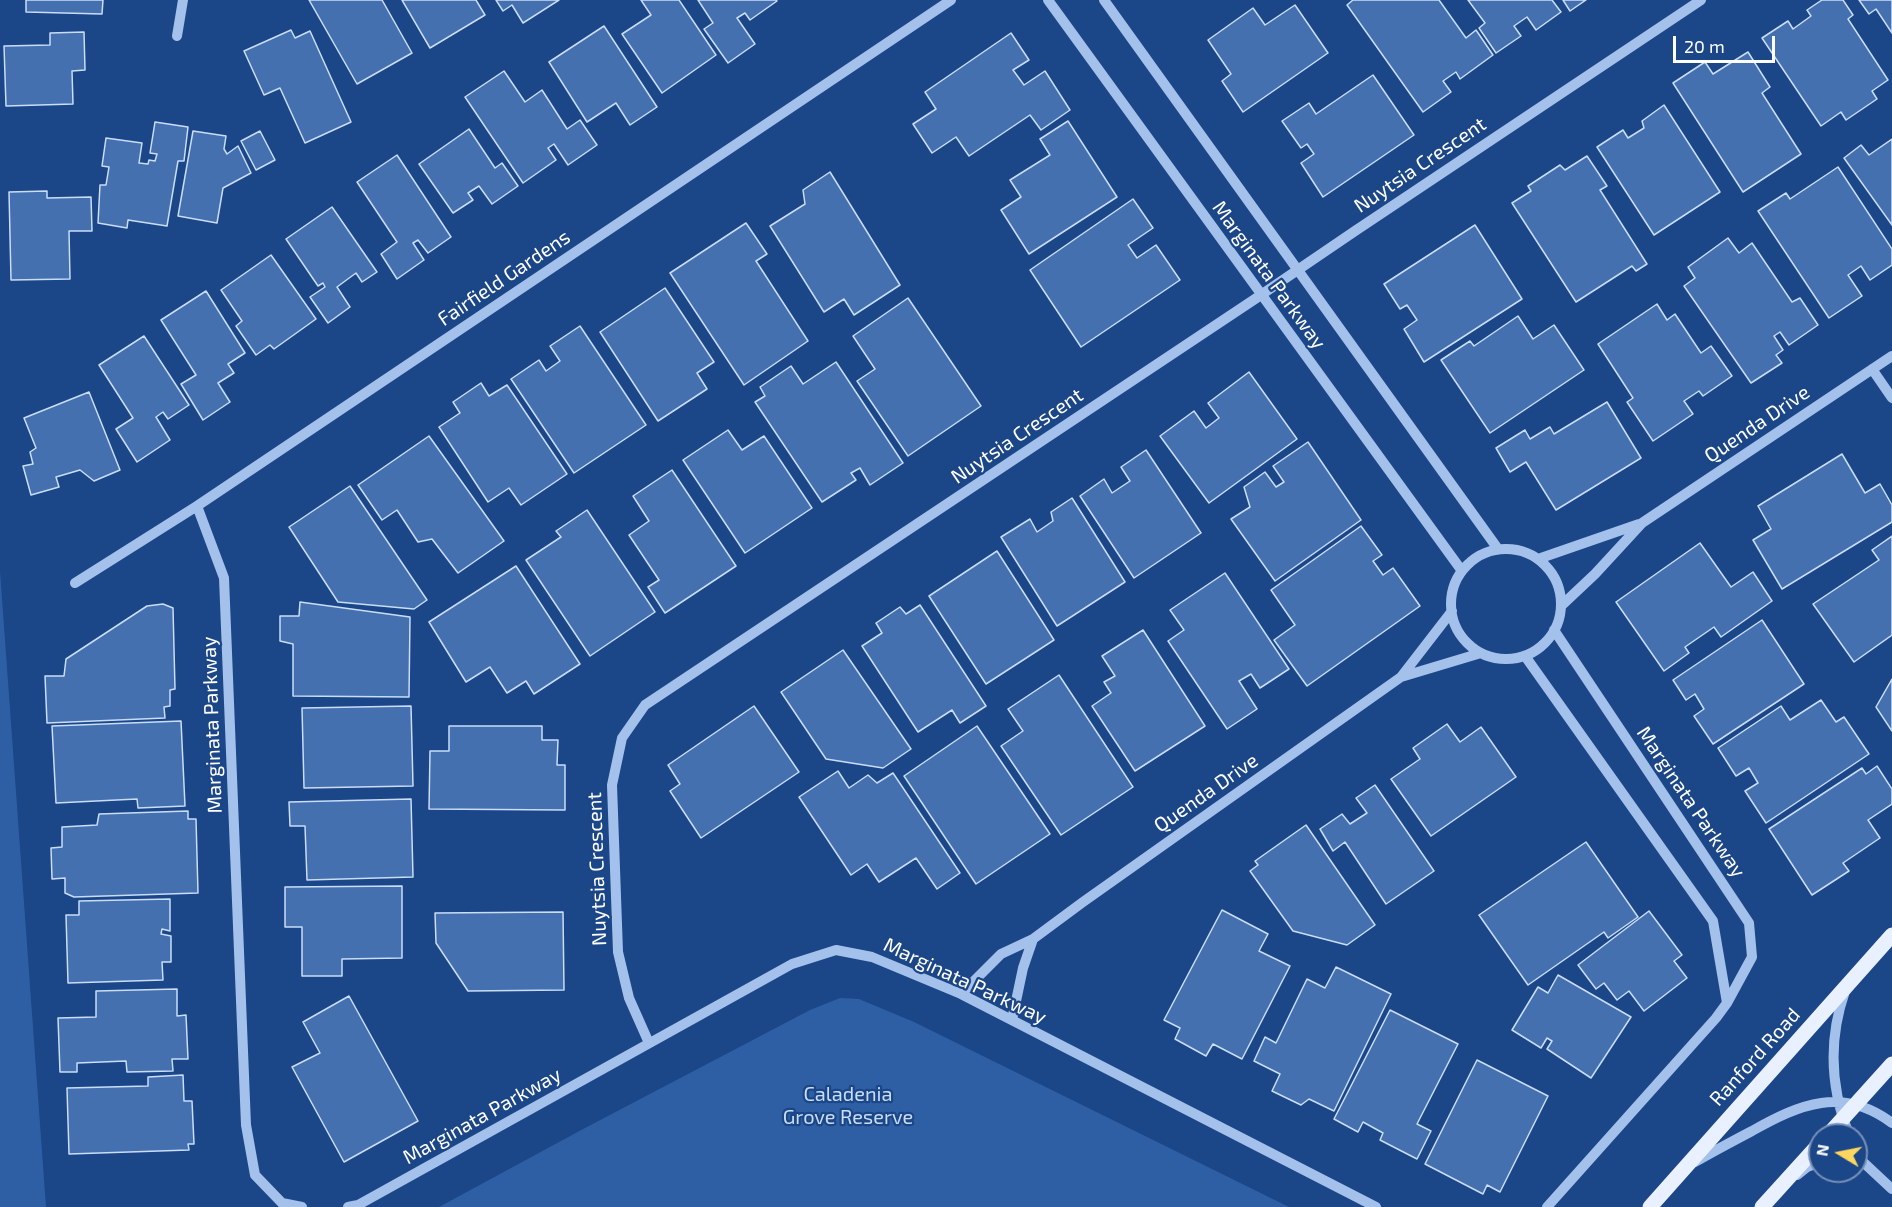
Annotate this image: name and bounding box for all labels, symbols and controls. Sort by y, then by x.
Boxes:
scale bar [1676,24,1778,62]
text: 20 m [1684,35,1725,57]
street label: Nuytsia Crescent [1349,112,1491,218]
street label: Marginata Parkway [1207,196,1331,354]
street label: Fairfield Gardens [433,225,575,331]
street label: Quenda Drive [1700,380,1814,468]
street label: Nuytsia Crescent [946,383,1088,489]
street label: Marginata Parkway [197,636,227,814]
street label: Marginata Parkway [1632,722,1750,882]
street label: Quenda Drive [1149,748,1263,838]
street label: Nuytsia Crescent [582,792,612,946]
street label: Marginata Parkway [880,933,1050,1029]
street label: Ranford Road [1705,1003,1805,1111]
street label: Marginata Parkway [399,1063,565,1169]
park label: Caladenia Grove Reserve [783,1082,913,1129]
north arrow [1808,1123,1868,1183]
text: N [1811,1143,1832,1157]

